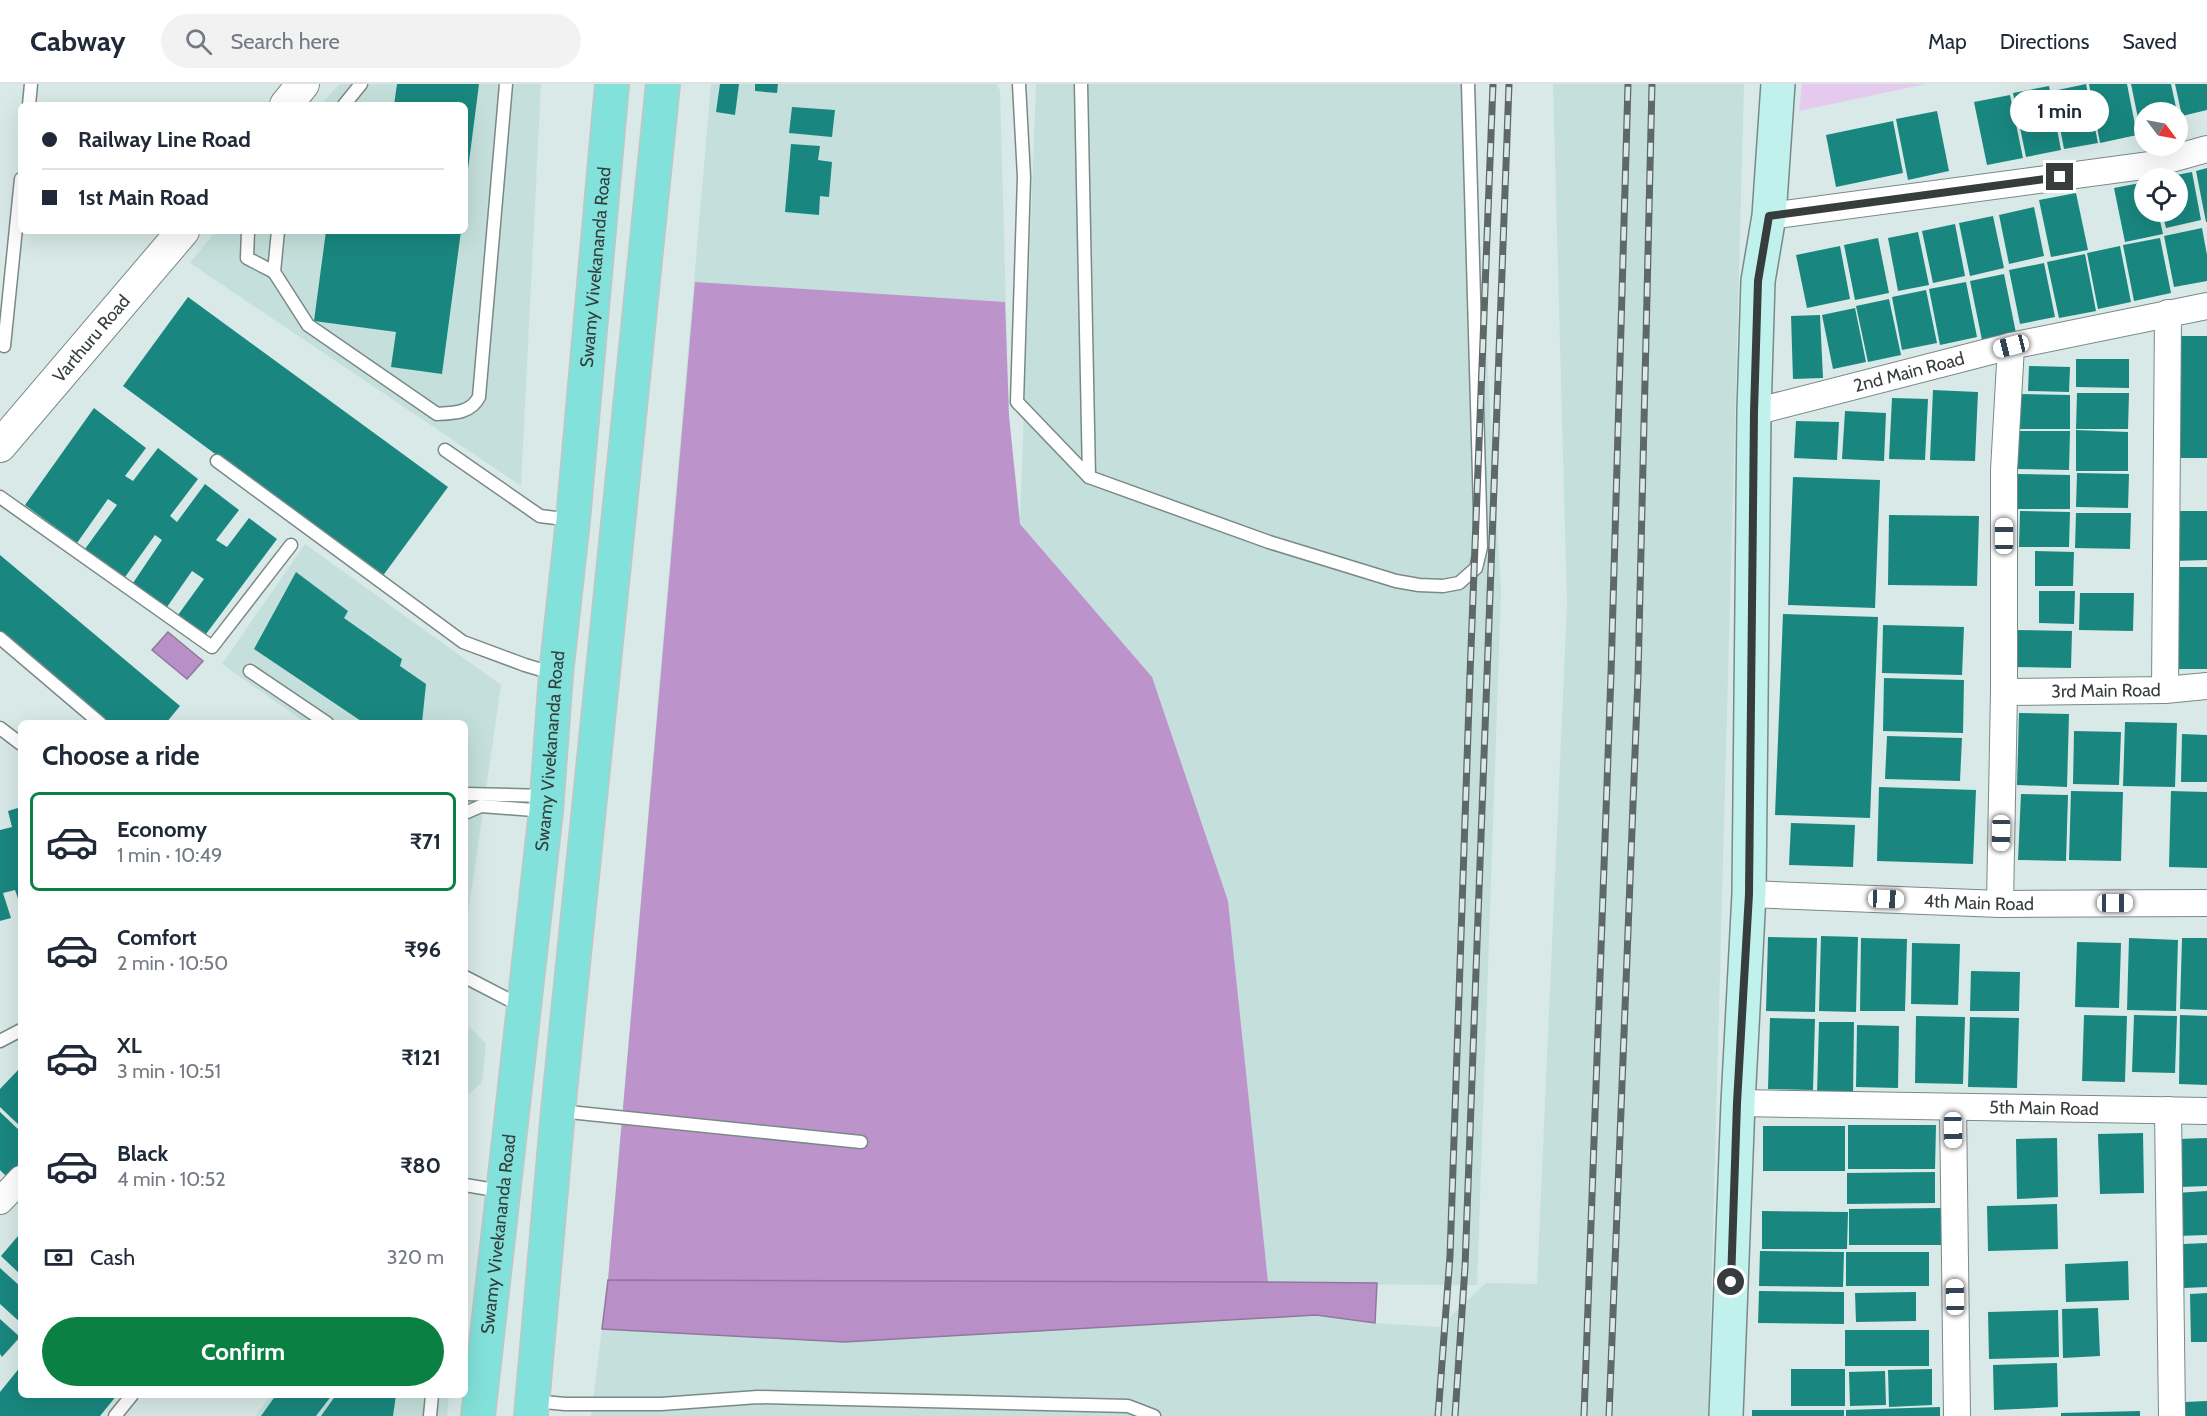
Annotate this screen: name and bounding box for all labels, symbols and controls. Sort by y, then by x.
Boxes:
search box [161,14,581,68]
text: Cabway [30,24,125,58]
icon: search [182,25,215,58]
text: Search here [230,28,340,55]
text: Map [1928,29,1967,54]
text: Directions [2000,29,2089,54]
text: Saved [2122,29,2177,54]
callout: 1 min [2010,90,2110,132]
text: 1 min [2037,99,2082,123]
north arrow [2134,102,2188,156]
map controls [2134,102,2188,222]
text: Railway Line Road [78,126,251,153]
route end [2046,163,2073,190]
street label: Swamy Vivekananda Road [576,166,616,368]
button: locate [2134,168,2188,222]
text: 1st Main Road [78,184,209,211]
street label: Varthuru Road [48,290,135,387]
car [1991,333,2031,359]
street label: 2nd Main Road [1851,347,1967,397]
car [1995,518,2013,554]
street label: Swamy Vivekananda Road [531,649,570,852]
street label: 3rd Main Road [2051,679,2161,702]
text: Choose a ride [42,739,200,772]
icon: car [45,815,99,869]
car [1992,815,2010,851]
text: Economy [117,816,207,843]
text: ₹71 [410,828,441,855]
text: 1 min · 10:49 [117,843,222,867]
car [1868,889,1904,909]
street label: 4th Main Road [1923,890,2034,915]
car [2097,894,2133,912]
icon: car [45,923,99,977]
text: Comfort [117,924,196,951]
text: ₹96 [404,936,441,963]
text: 2 min · 10:50 [117,951,228,975]
icon: car [45,1031,99,1085]
text: XL [117,1032,142,1059]
text: ₹121 [401,1044,441,1071]
text: 3 min · 10:51 [117,1059,221,1083]
street label: 5th Main Road [1989,1096,2099,1120]
car [1944,1112,1962,1148]
street label: Swamy Vivekananda Road [476,1133,521,1335]
icon: car [45,1139,99,1193]
text: Black [117,1140,168,1167]
text: ₹80 [400,1152,441,1179]
text: 4 min · 10:52 [117,1167,226,1191]
icon: cash [42,1241,75,1274]
text: Cash [90,1244,135,1271]
text: 320 m [387,1245,444,1269]
route start [1717,1268,1744,1295]
car [1946,1279,1964,1315]
button: Confirm [42,1317,444,1386]

